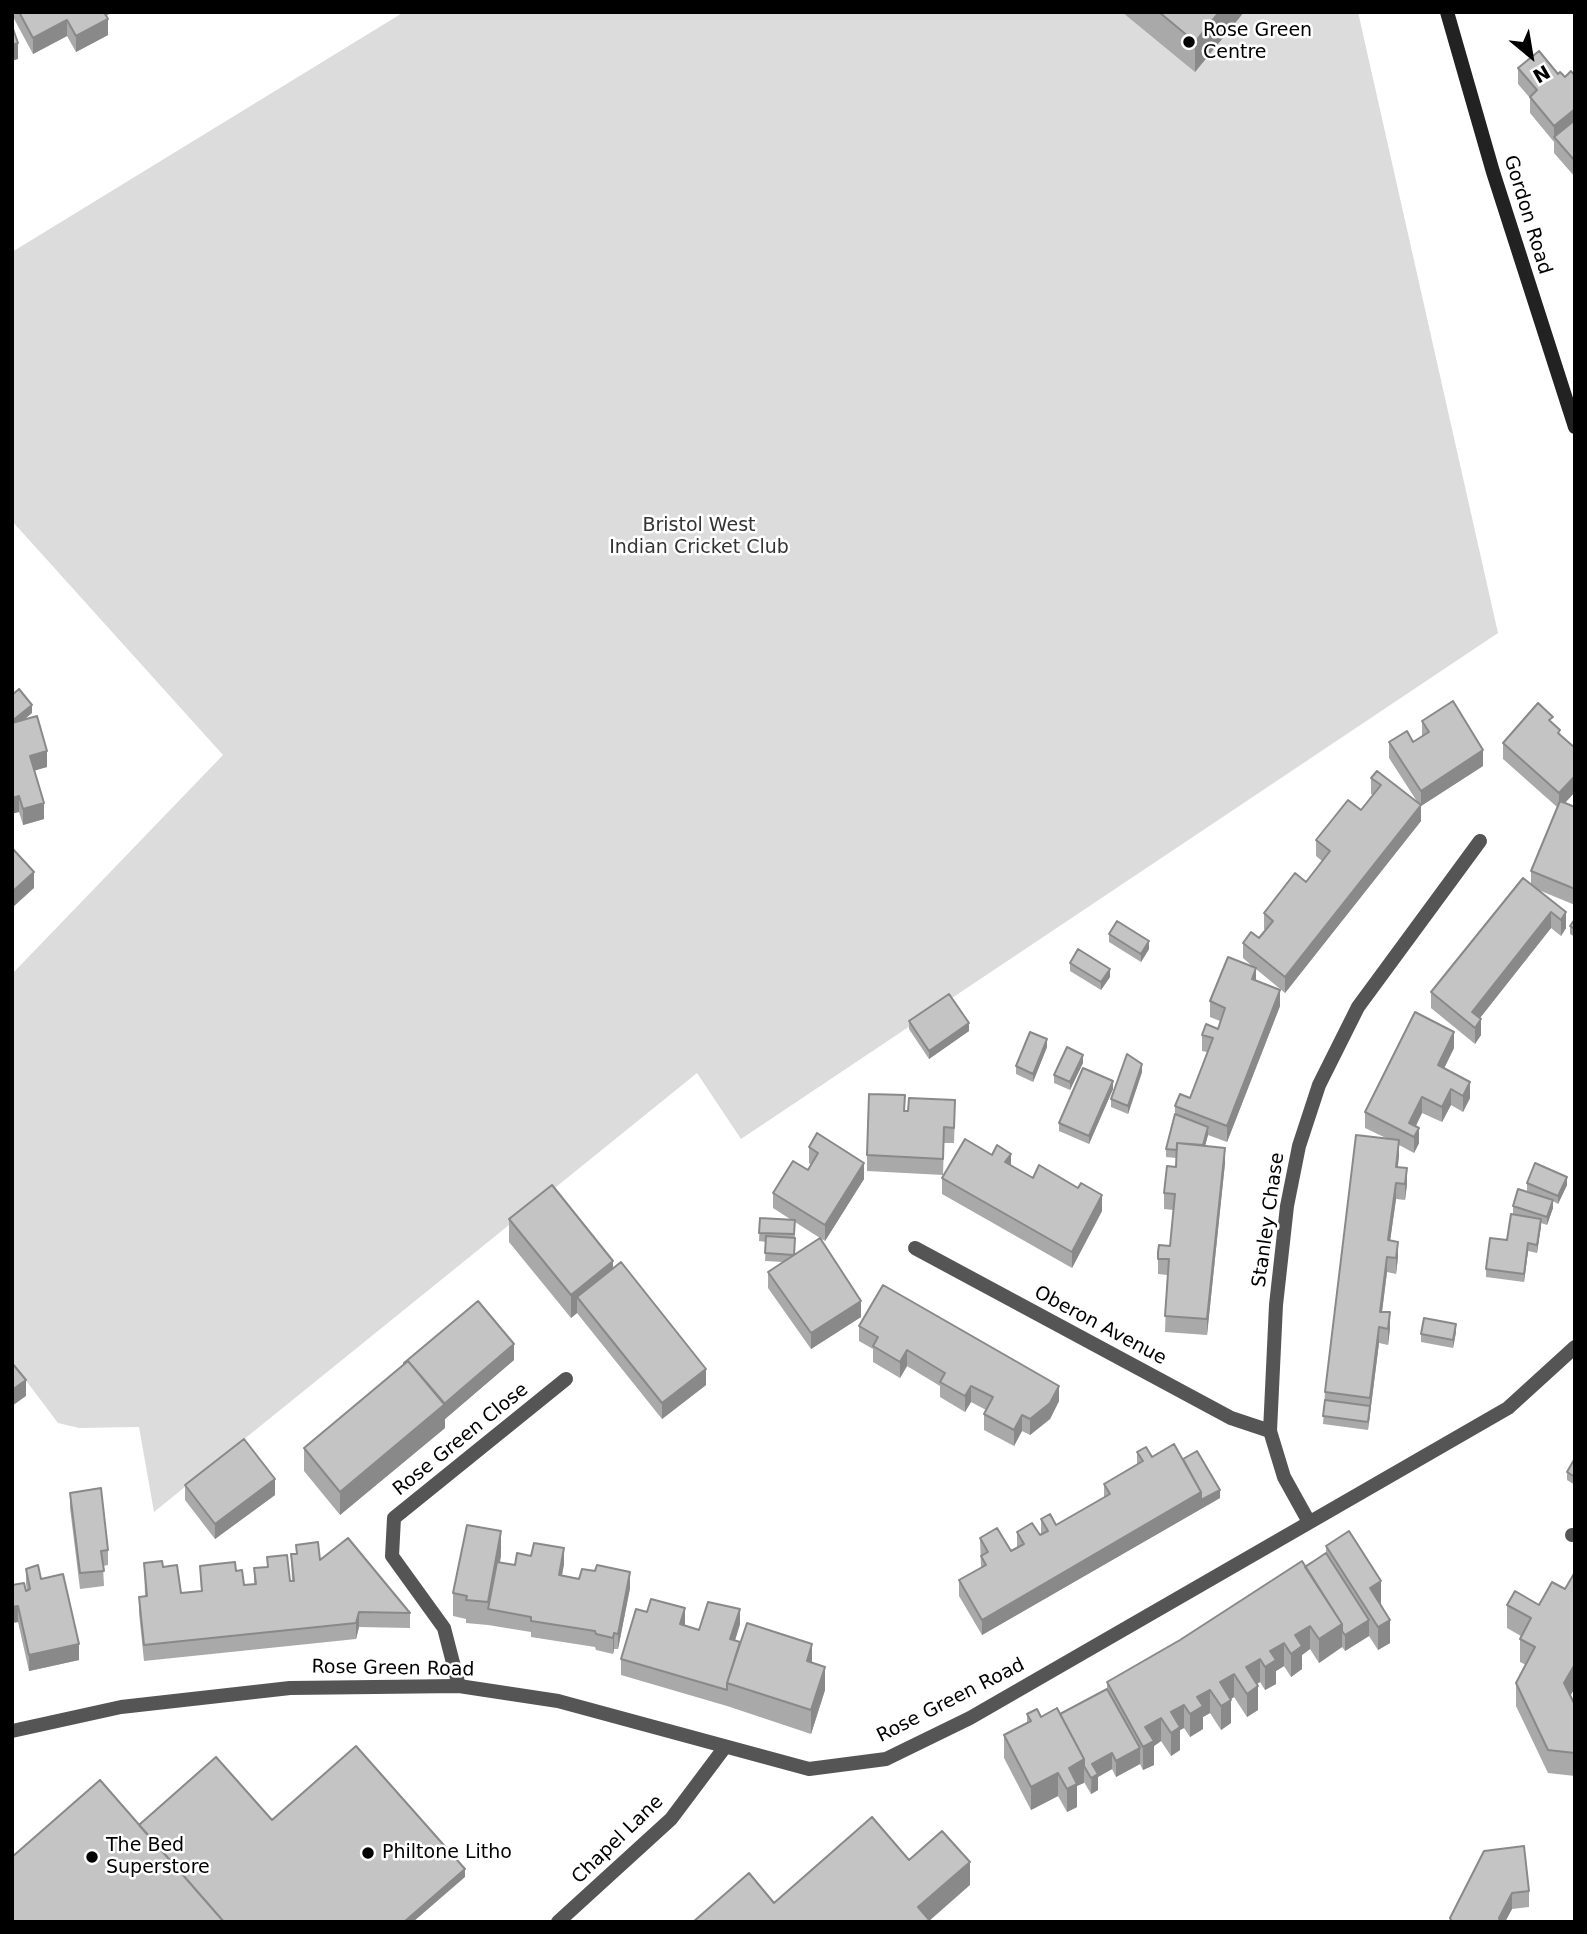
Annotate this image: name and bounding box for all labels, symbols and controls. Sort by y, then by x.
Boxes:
place label: Rose Green Centre [1203,20,1312,64]
north arrow [1496,21,1566,91]
marker: Rose Green Centre [1181,34,1197,50]
text: N [1529,61,1554,88]
street label: Gordon Road [1498,153,1556,277]
park label: Bristol West Indian Cricket Club [609,515,789,559]
street label: Stanley Chase [1248,1151,1290,1289]
street label: Oberon Avenue [1030,1282,1170,1370]
street label: Rose Green Close [389,1379,533,1501]
street label: Rose Green Road [873,1654,1029,1748]
street label: Rose Green Road [311,1656,475,1682]
street label: Chapel Lane [568,1791,668,1889]
place label: The Bed Superstore [106,1835,210,1879]
place label: Philtone Litho [382,1842,512,1864]
marker: Philtone Litho [360,1845,376,1861]
marker: The Bed Superstore [84,1849,100,1865]

